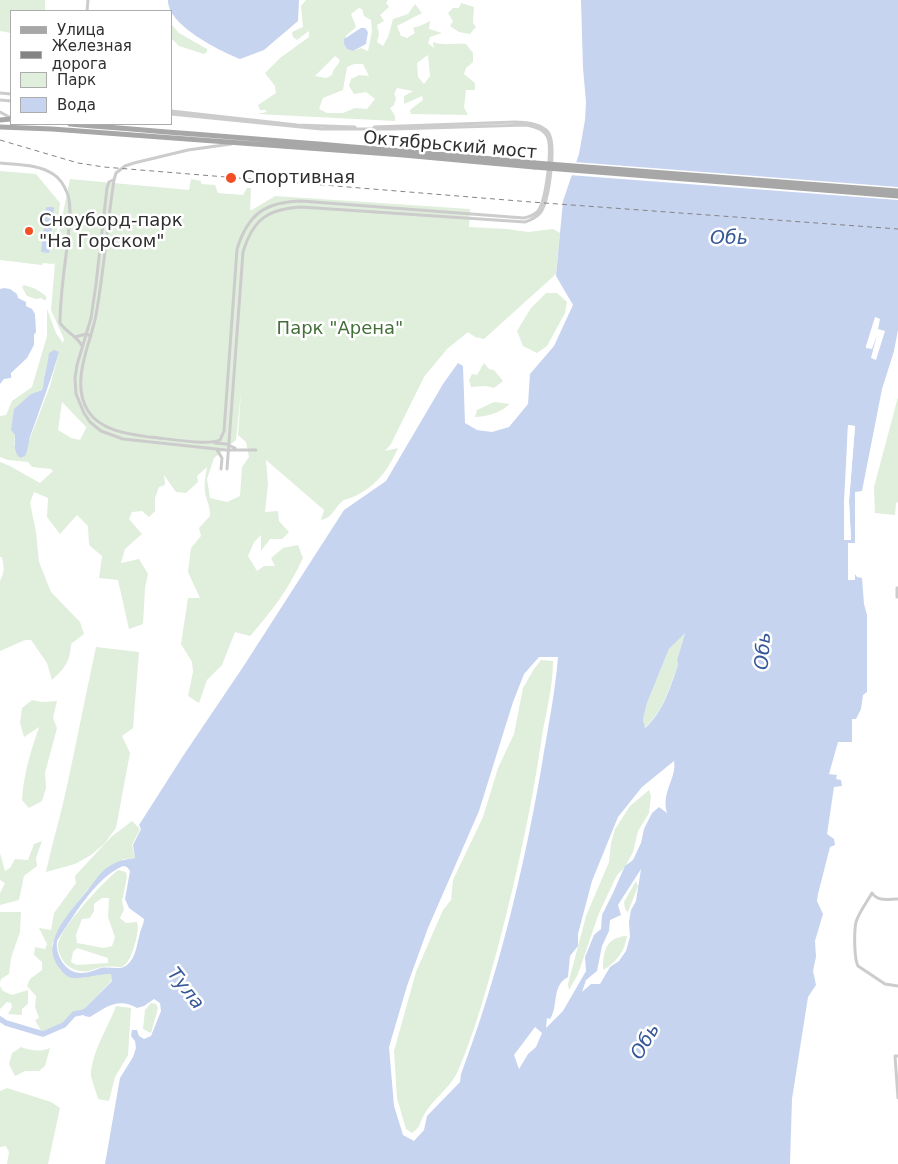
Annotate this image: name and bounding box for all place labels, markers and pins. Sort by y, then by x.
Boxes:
place label: Спортивная [242,167,355,189]
marker: Спортивная [224,171,238,185]
place label: Сноуборд-парк "На Горском" [39,210,183,252]
marker: Сноуборд-парк "На Горском" [23,225,35,237]

